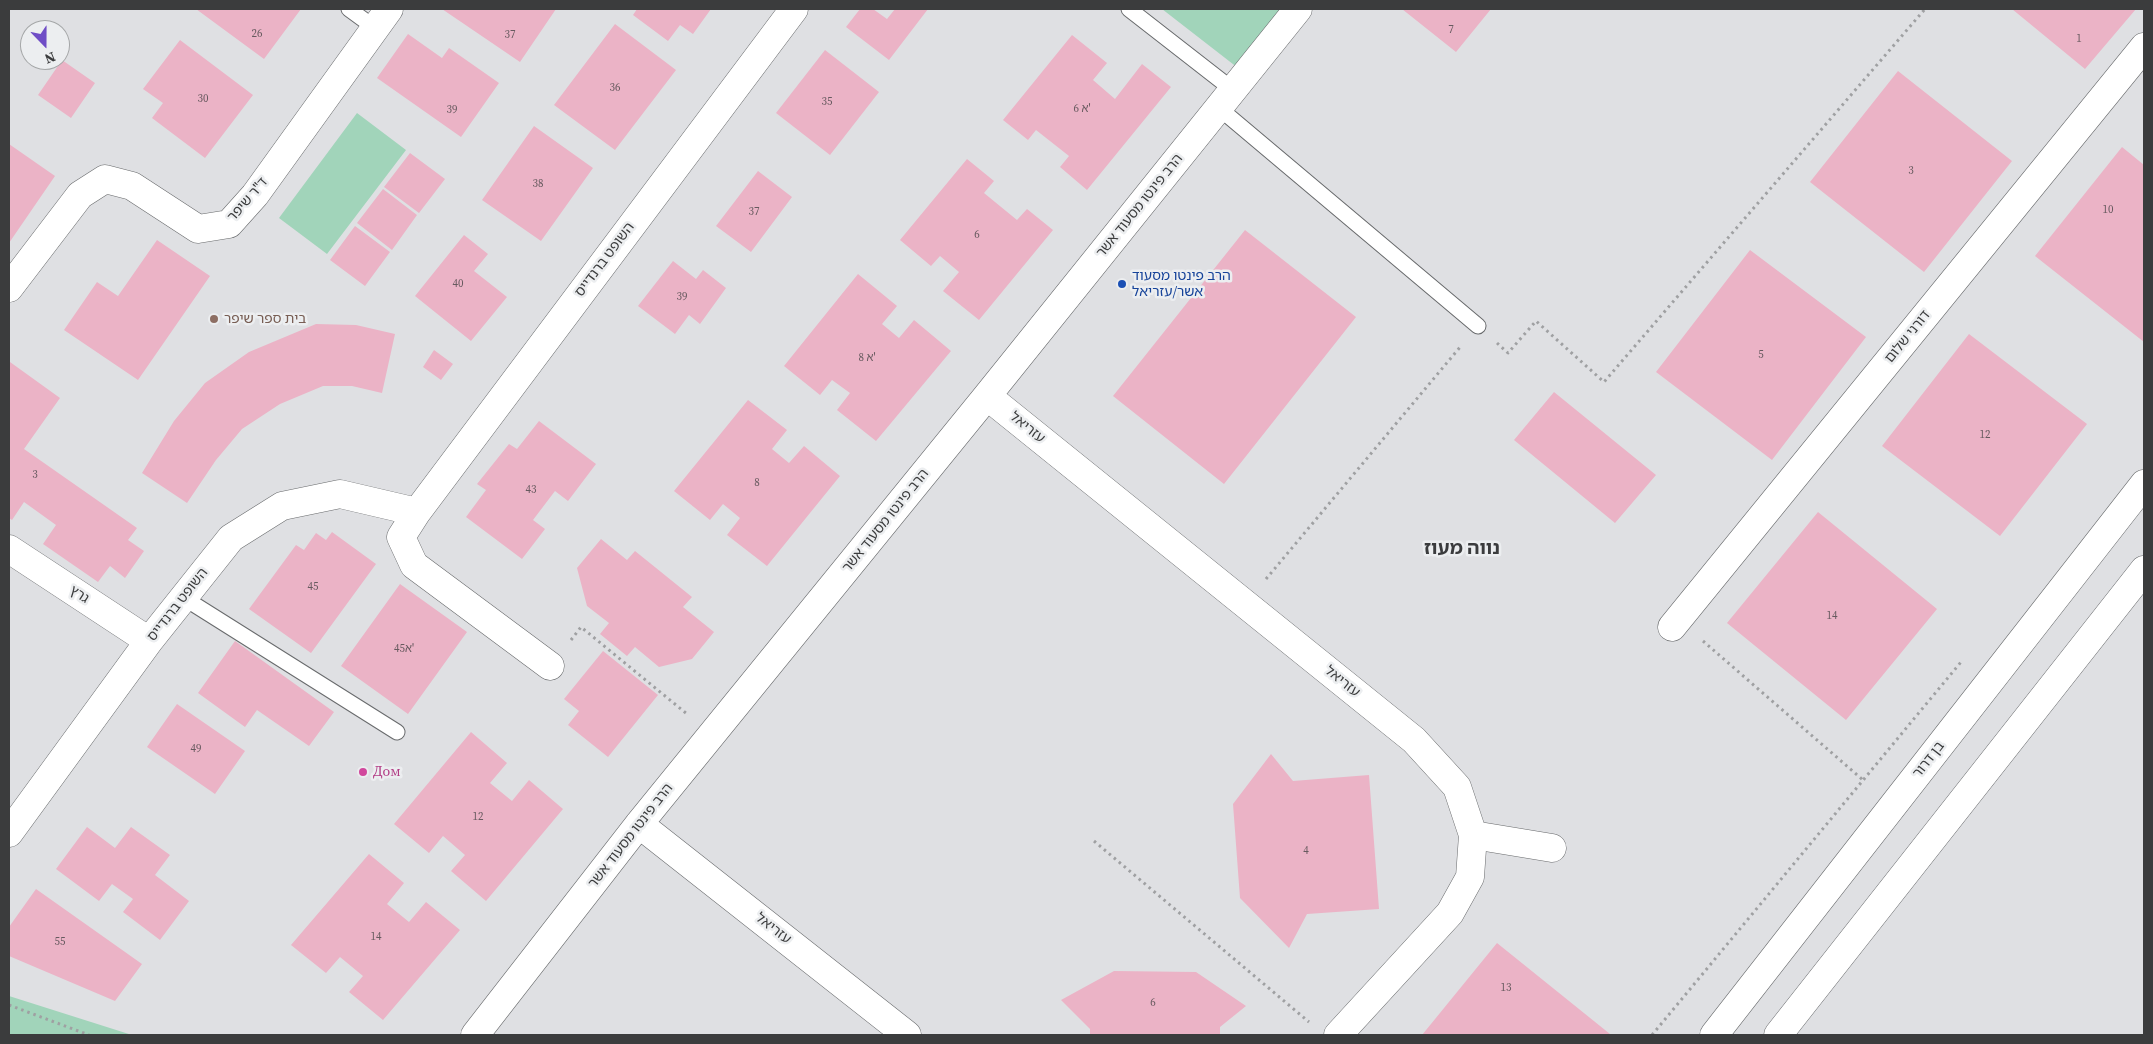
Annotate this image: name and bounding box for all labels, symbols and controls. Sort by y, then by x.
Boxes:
north arrow [20,20,70,70]
house number: 7 [1448,23,1454,37]
house number: 26 [252,27,262,41]
house number: 37 [505,28,515,42]
house number: 1 [2076,32,2082,46]
text: N [42,47,59,69]
house number: 36 [610,81,620,95]
house number: 30 [198,92,208,106]
house number: 35 [822,95,832,109]
house number: 6 א' [1073,102,1091,116]
house number: 39 [447,103,457,117]
street label: הרב פינטו מסעוד אשר [1093,151,1187,261]
house number: 3 [1908,164,1914,178]
street label: ד"ר שיפר [224,175,272,225]
house number: 38 [533,177,543,191]
house number: 10 [2103,203,2113,217]
house number: 37 [749,205,759,219]
street label: השופט ברנדייס [572,220,638,300]
house number: 6 [974,228,980,242]
place label: הרב פינטו מסעוד אשר/עזריאל [1132,268,1231,300]
house number: 40 [453,277,463,291]
marker: הרב פינטו מסעוד אשר/עזריאל [1116,278,1128,290]
house number: 39 [677,290,687,304]
street label: דורני שלום [1882,307,1934,367]
place label: בית ספר שיפר [224,311,306,327]
marker: בית ספר שיפר [208,313,220,325]
house number: 5 [1758,348,1764,362]
house number: 8 א' [858,351,876,365]
street label: עזריאל [1006,409,1048,447]
house number: 12 [1980,428,1990,442]
street label: הרב פינטו מסעוד אשר [839,466,933,576]
house number: 3 [32,468,38,482]
house number: 8 [754,476,760,490]
house number: 43 [526,483,536,497]
district label: נווה מעוז [1424,538,1500,560]
street label: השופט ברנדייס [144,565,212,645]
house number: 45 [308,580,318,594]
street label: גרץ [66,583,92,607]
house number: 14 [1827,609,1837,623]
house number: 45א' [394,642,414,656]
street label: עזריאל [1321,663,1363,701]
street label: בן דרור [1910,738,1948,782]
house number: 49 [191,742,201,756]
place label: Дом [373,764,401,780]
marker: Дом [357,766,369,778]
street label: הרב פינטו מסעוד אשר [585,780,677,892]
house number: 12 [473,810,483,824]
house number: 4 [1303,844,1309,858]
street label: עזריאל [752,910,794,948]
house number: 14 [371,930,381,944]
house number: 55 [55,935,65,949]
house number: 13 [1501,981,1511,995]
house number: 6 [1150,996,1156,1010]

